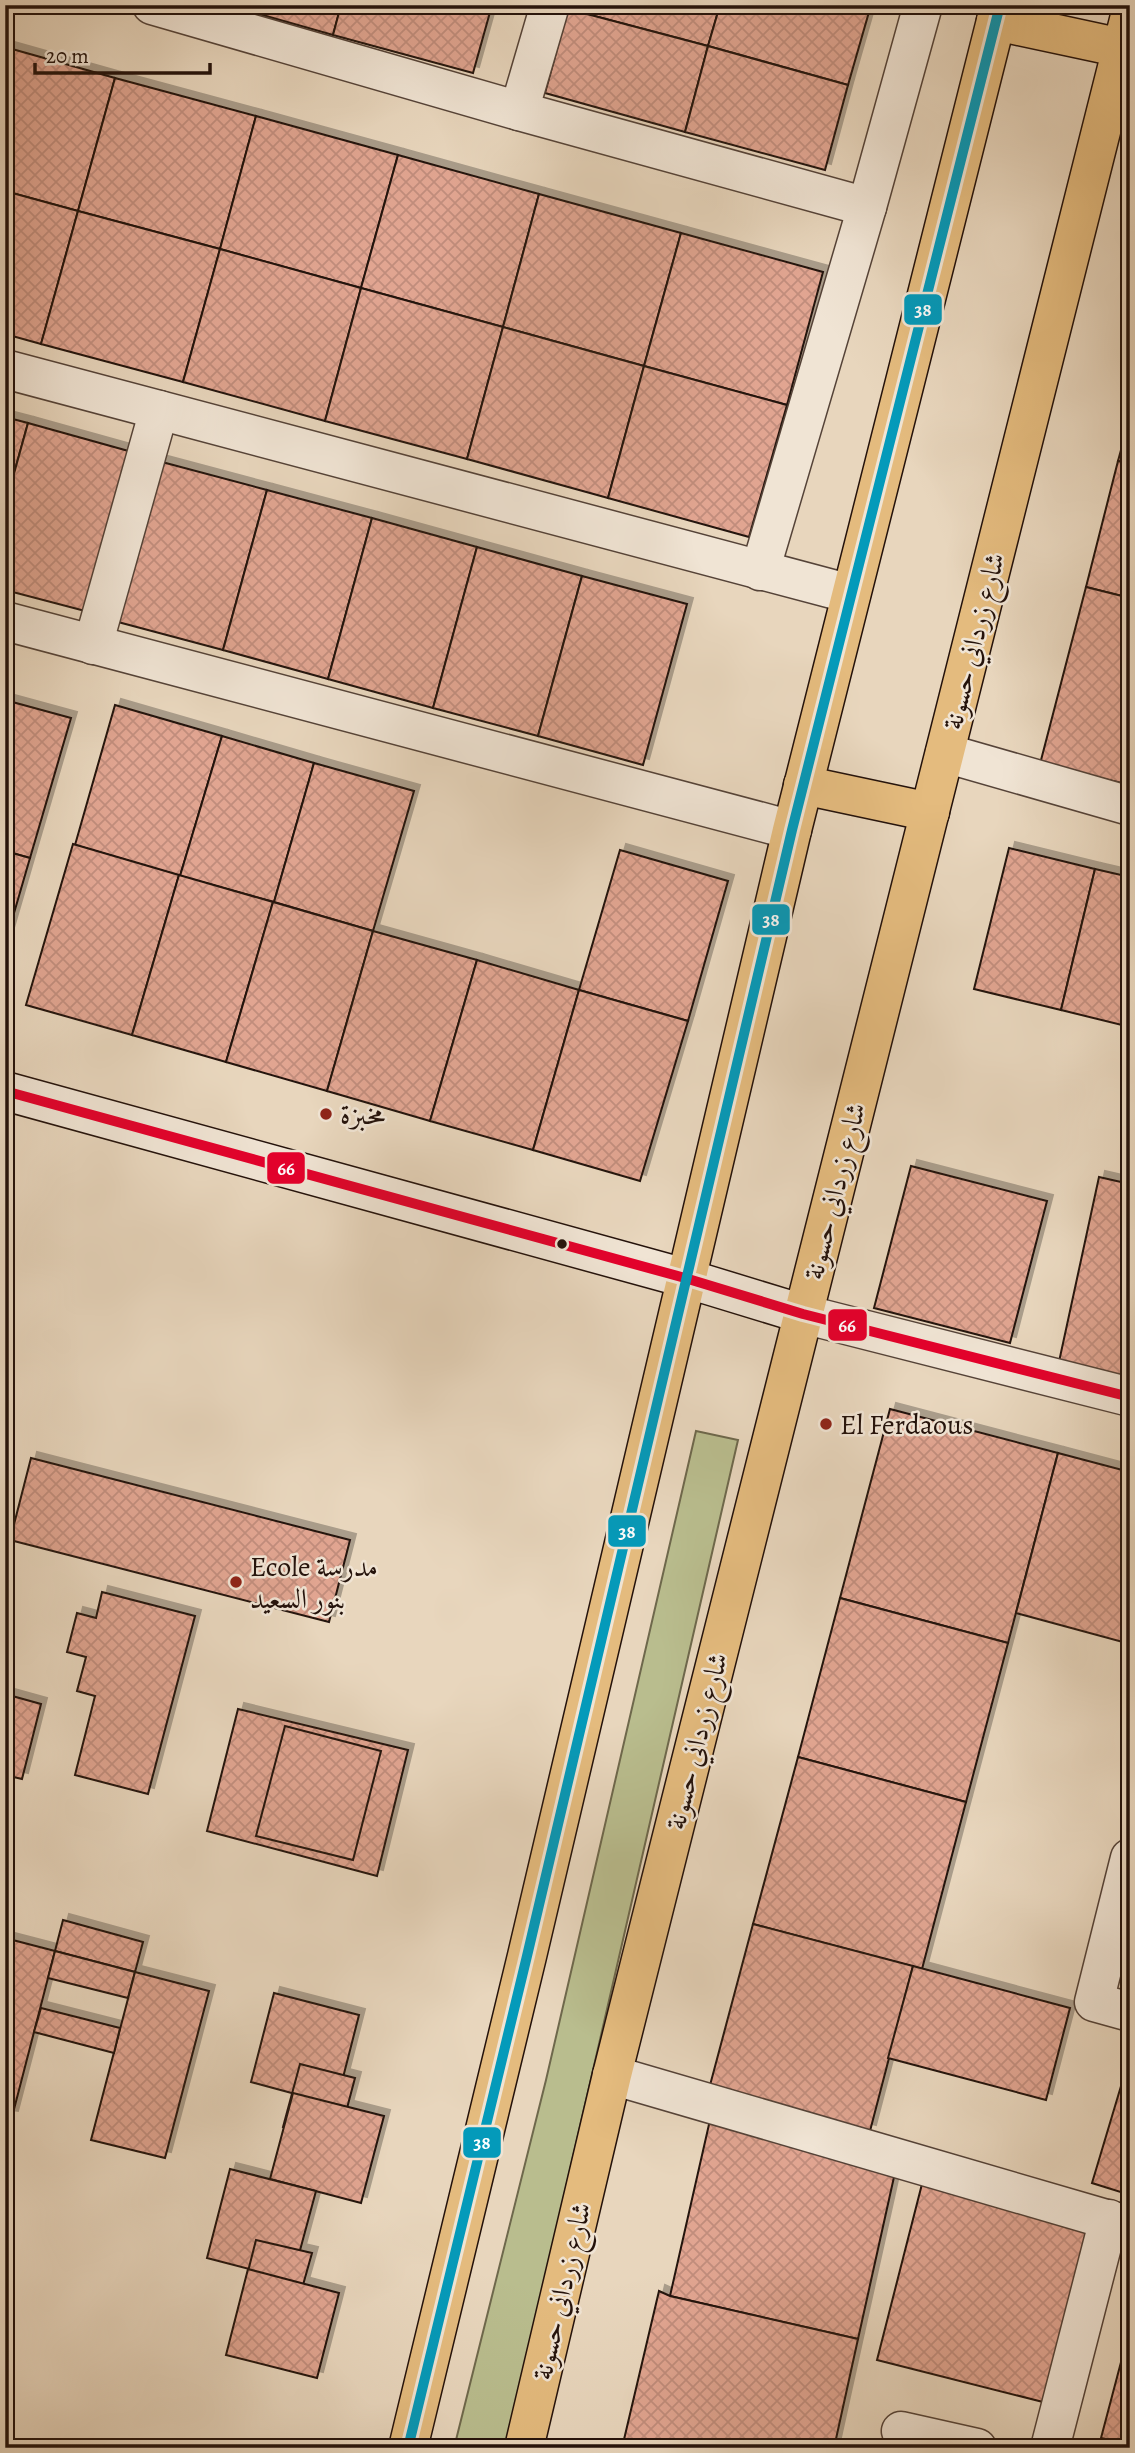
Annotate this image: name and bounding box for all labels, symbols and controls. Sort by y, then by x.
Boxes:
scale bar [35,32,210,76]
text: 20 m [46,42,89,70]
line badge: 38 [903,293,943,326]
text: 38 [914,297,932,323]
street label: شارع زرداني حسونة [934,549,1018,735]
line badge: 38 [751,903,791,936]
text: 38 [762,907,780,933]
place label: مخبزة [340,1096,385,1134]
street label: شارع زرداني حسونة [795,1099,879,1285]
marker: مخبزة [318,1106,334,1122]
line badge: 66 [266,1151,306,1185]
text: 66 [277,1156,295,1182]
unlabelled marker [555,1237,569,1251]
line badge: 66 [827,1308,868,1342]
text: 66 [838,1313,856,1339]
place label: El Ferdaous [840,1406,973,1444]
marker: El Ferdaous [818,1416,834,1432]
line badge: 38 [607,1514,647,1548]
text: 38 [618,1519,636,1545]
place label: Ecole مدرسة بنور السعيد [250,1548,378,1618]
marker: Ecole مدرسة بنور السعيد [228,1574,244,1590]
street label: شارع زرداني حسونة [657,1649,741,1835]
line badge: 38 [462,2126,502,2159]
text: 38 [473,2130,491,2156]
street label: شارع زرداني حسونة [523,2199,605,2385]

